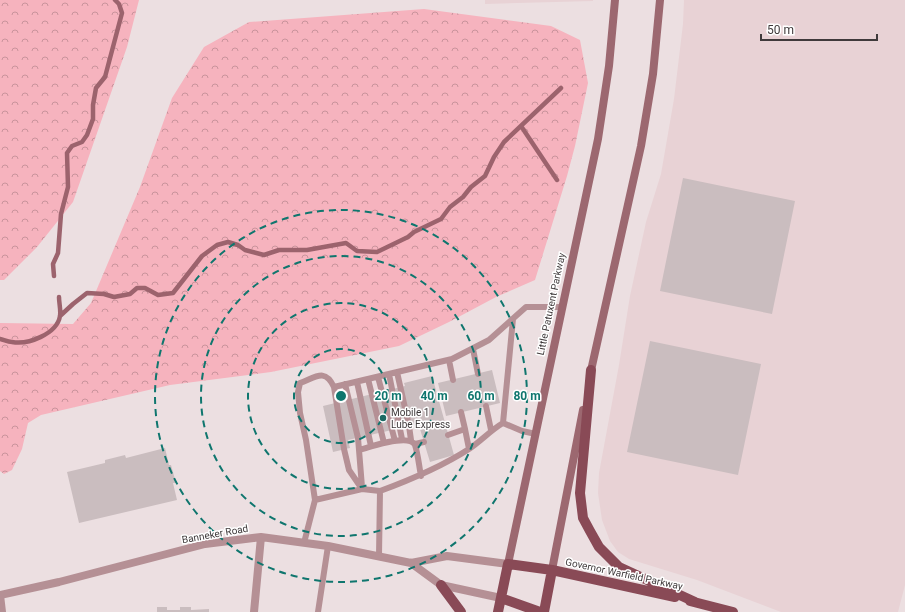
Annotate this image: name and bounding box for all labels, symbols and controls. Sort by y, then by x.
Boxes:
scale bar [761,16,877,42]
text: 50 m [767,23,794,37]
street label: Little Patuxent Parkway [535,252,567,356]
centre of rings [334,389,348,403]
text: 20 m [374,389,402,403]
text: 40 m [420,389,448,403]
text: 60 m [467,389,495,403]
text: 80 m [513,389,541,403]
place label: Mobile 1 Lube Express [391,407,450,430]
marker: Mobile 1 Lube Express [378,413,388,423]
street label: Banneker Road [181,523,249,545]
street label: Governor Warfield Parkway [564,556,684,592]

